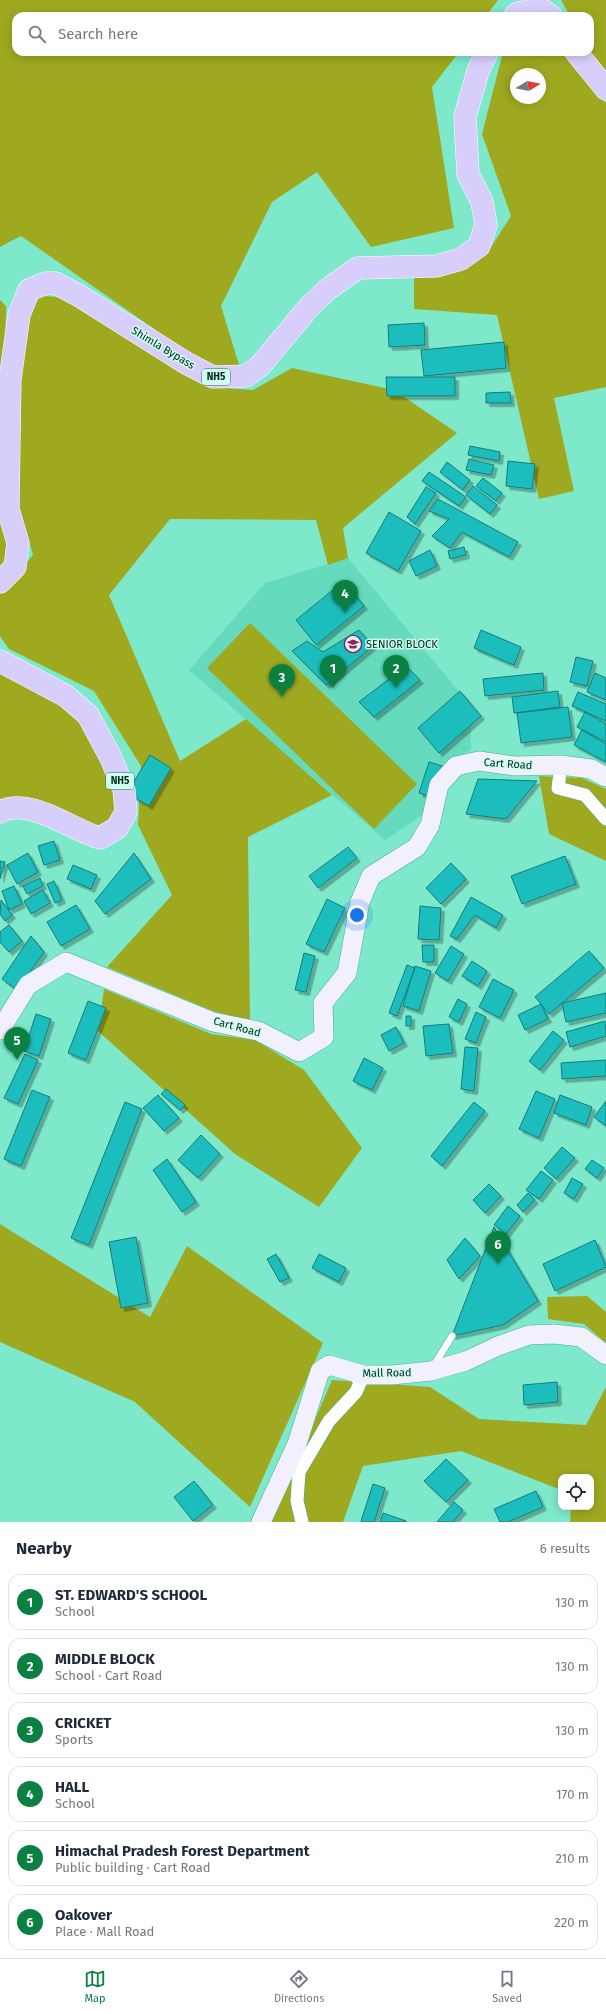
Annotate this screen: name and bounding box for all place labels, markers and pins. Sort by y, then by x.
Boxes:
pin: 4 [332,580,358,613]
school or university icon: SENIOR BLOCK [343,634,363,654]
place label: SENIOR BLOCK [366,638,438,651]
pin: 1 [320,655,346,688]
pin: 2 [383,655,409,688]
pin: 3 [269,664,295,697]
pin: 5 [4,1027,30,1060]
pin: 6 [485,1231,511,1264]

